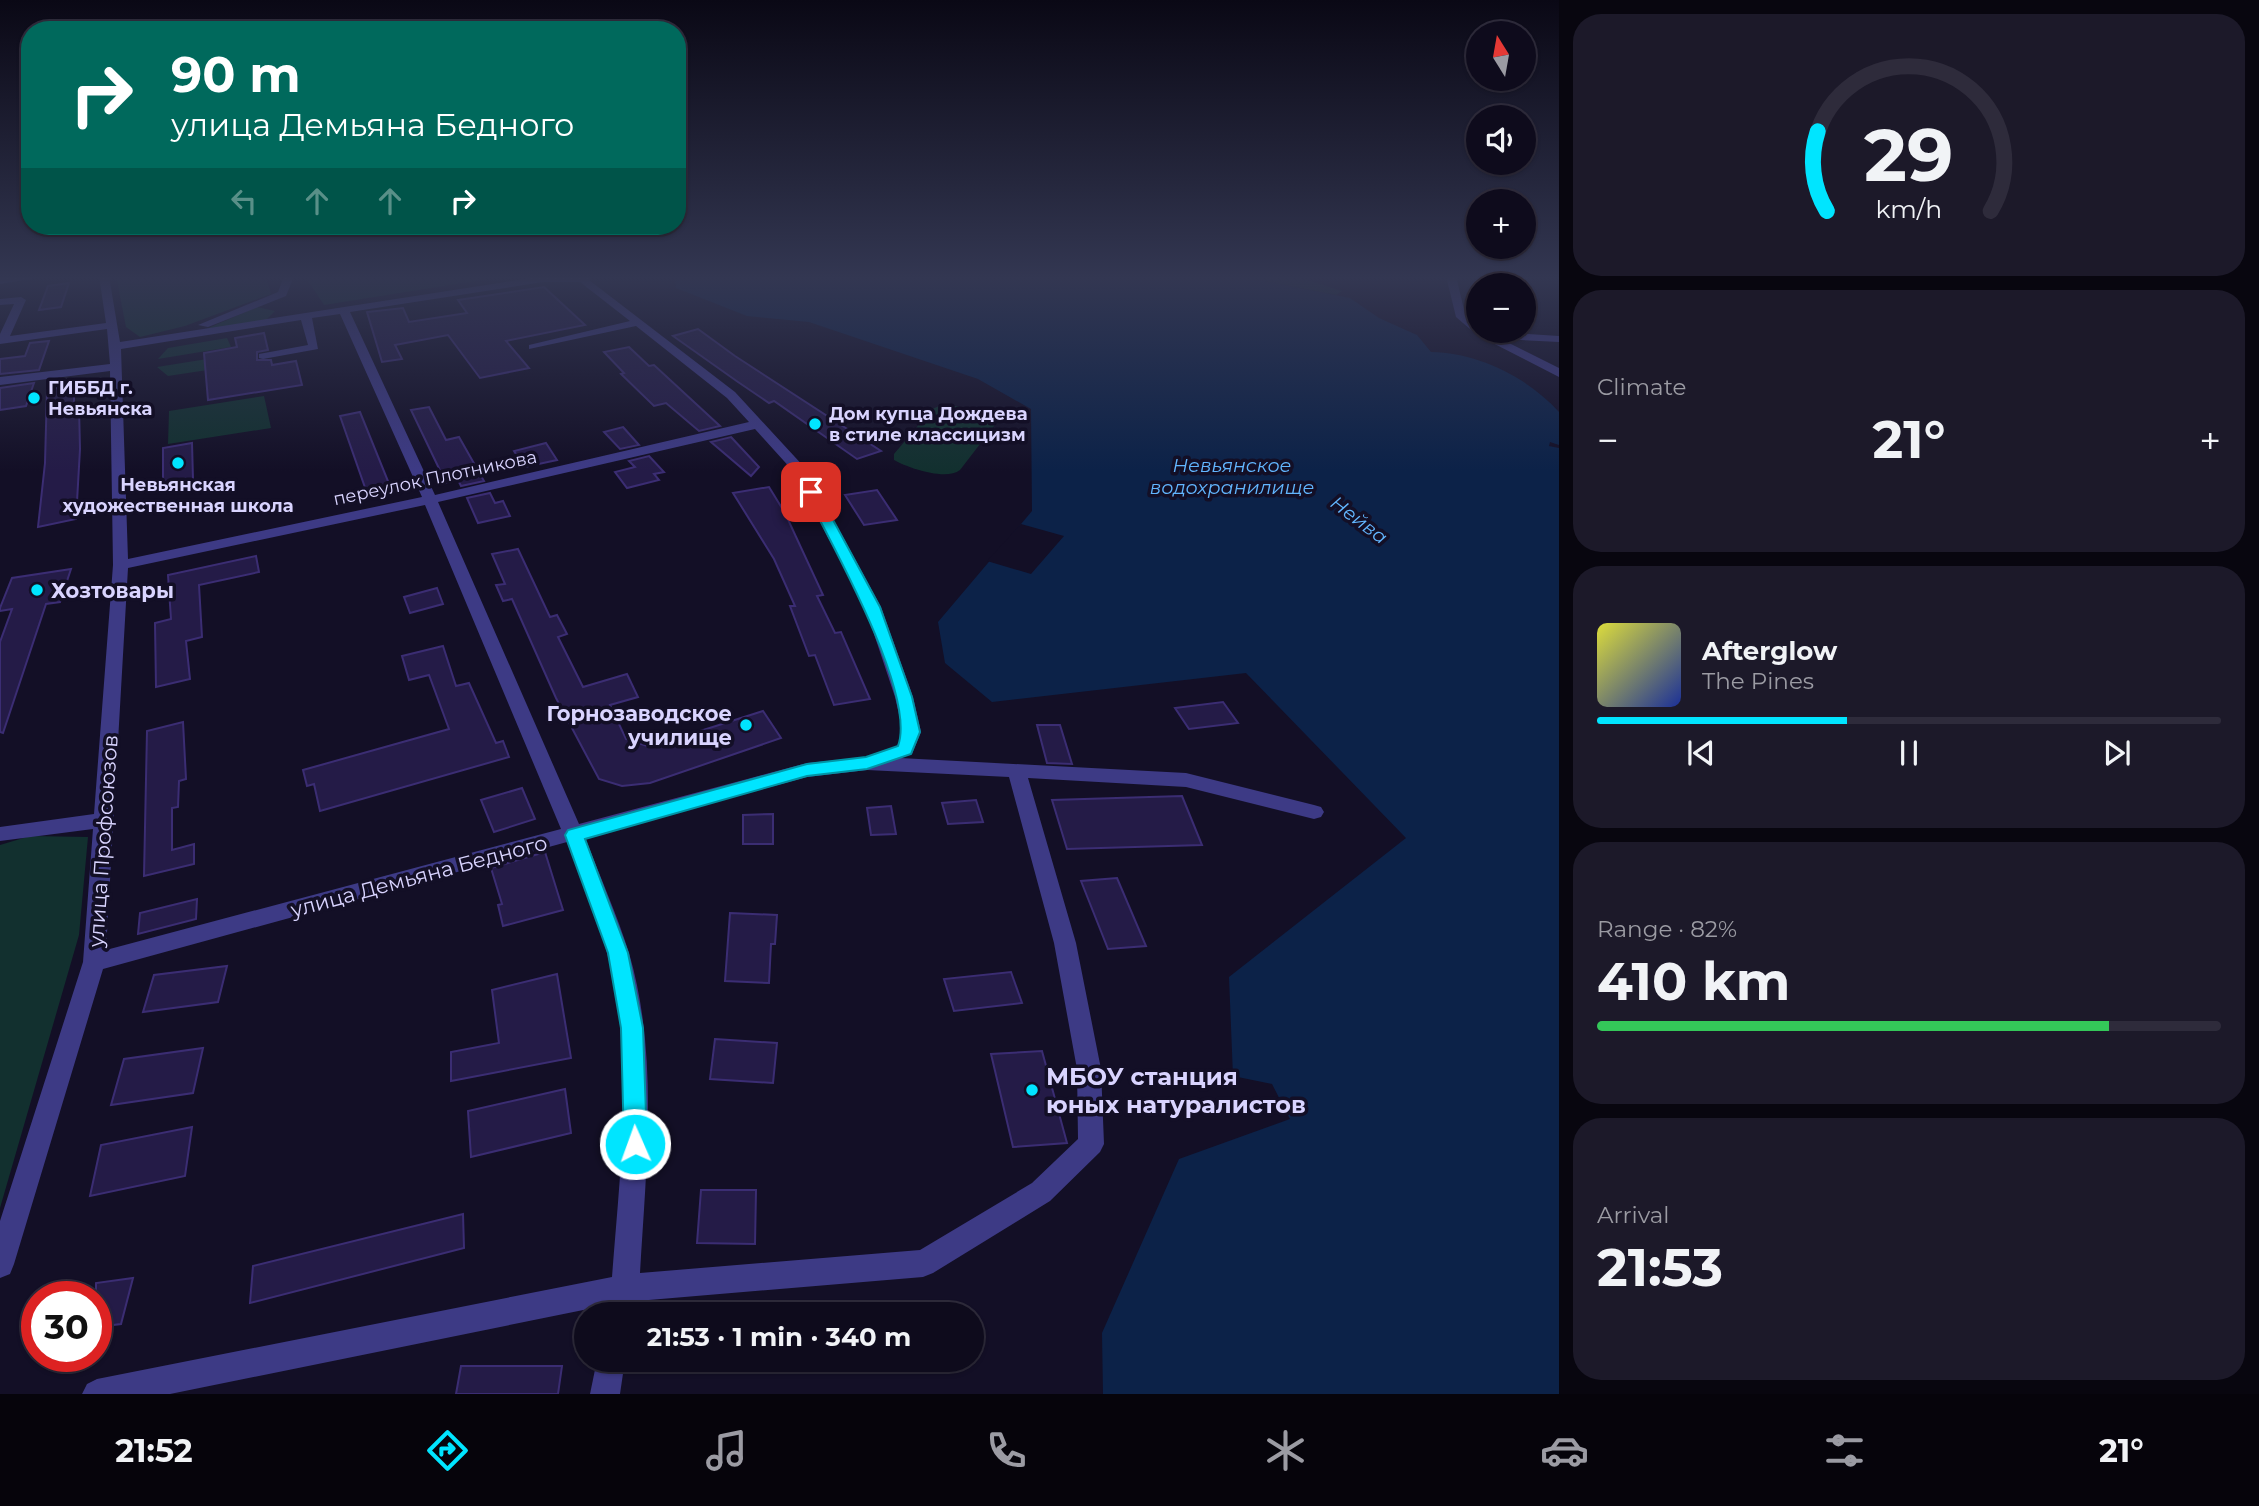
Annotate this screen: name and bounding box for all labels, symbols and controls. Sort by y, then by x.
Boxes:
north arrow [1466,21,1536,91]
map controls [1466,21,1536,343]
text: 90 m [171,45,301,104]
icon: right [56,49,147,140]
text: улица Демьяна Бедного [171,105,574,144]
button: sound [1466,105,1536,175]
text: 29 [1864,111,1954,199]
icon: left [225,182,263,220]
icon: ahead [298,182,336,220]
icon: ahead [371,182,409,220]
icon: right [444,182,482,220]
button: + [1466,189,1536,259]
text: km/h [1876,194,1942,224]
button: − [1466,273,1536,343]
text: Climate [1597,373,1686,401]
place label: ГИББД г. Невьянска [48,377,152,420]
marker: ГИББД г. Невьянска [26,390,42,406]
place label: Дом купца Дождева в стиле классицизм [829,403,1028,446]
text: 21° [1873,408,1945,471]
marker: Дом купца Дождева в стиле классицизм [807,416,823,432]
text: − [1597,417,1619,464]
text: + [2199,417,2221,464]
street label: переулок Плотникова [331,446,539,510]
water label: Невьянское водохранилище [1150,454,1314,499]
marker: Невьянская художественная школа [170,455,186,471]
pin [781,462,841,522]
icon: arrive [792,473,830,511]
place label: Невьянская художественная школа [62,474,294,517]
water label: Нейва [1326,491,1392,549]
place label: Хозтовары [51,578,174,603]
marker: Хозтовары [29,582,45,598]
text: Afterglow [1702,635,1837,667]
text: The Pines [1702,667,1814,695]
place label: Горнозаводское училище [547,701,732,750]
marker: Горнозаводское училище [738,717,754,733]
street label: улица Профсоюзов [83,734,123,949]
icon: previous [1682,734,1720,772]
icon: pause [1890,734,1928,772]
icon: next [2098,734,2136,772]
street label: улица Демьяна Бедного [287,830,550,923]
text: Range · 82% [1597,915,1737,943]
text: 410 km [1597,950,1790,1013]
place label: МБОУ станция юных натуралистов [1046,1062,1306,1119]
marker: МБОУ станция юных натуралистов [1024,1082,1040,1098]
position arrow [598,1107,672,1181]
text: Arrival [1597,1201,1670,1229]
text: 21:53 [1597,1236,1723,1299]
speed limit sign: 30 [21,1281,112,1372]
text: 21:53 · 1 min · 340 m [647,1321,911,1353]
icon: directions [423,1426,472,1475]
icon: music [702,1426,751,1475]
icon: phone [982,1426,1031,1475]
icon: climate [1261,1426,1310,1475]
icon: car [1540,1426,1589,1475]
icon: filters [1820,1426,1869,1475]
text: 21:52 [115,1431,193,1470]
text: 21° [2099,1431,2144,1470]

